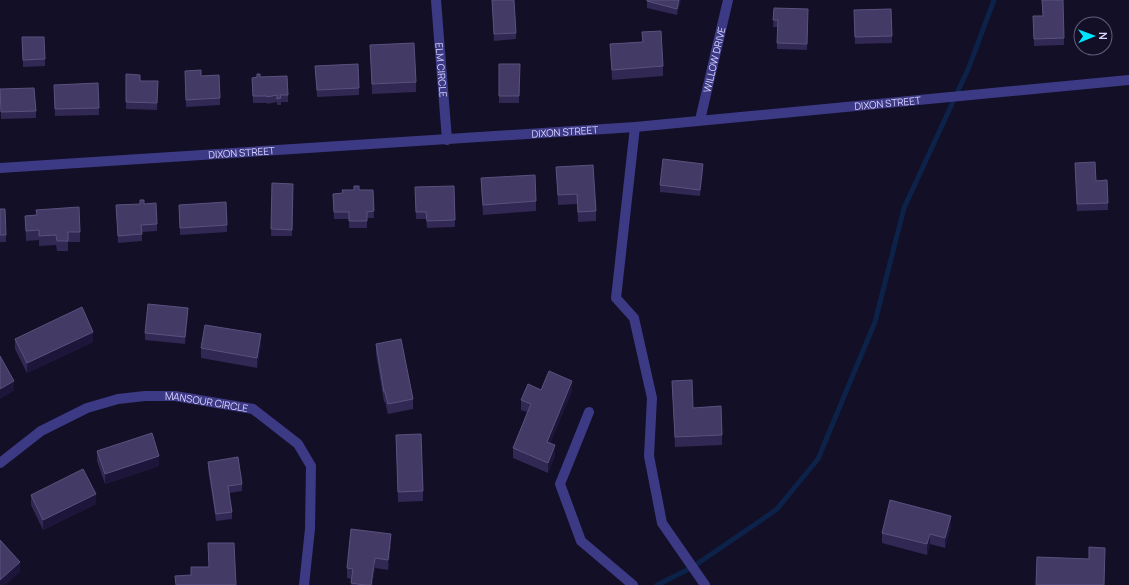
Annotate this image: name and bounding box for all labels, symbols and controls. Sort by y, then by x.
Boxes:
north arrow [1073,16,1113,56]
street label: WILLOW DRIVE [700,25,729,94]
text: N [1096,32,1111,40]
street label: ELM CIRCLE [432,42,451,98]
street label: DIXON STREET [854,93,921,113]
street label: DIXON STREET [531,122,599,141]
street label: DIXON STREET [208,143,275,162]
street label: MANSOUR CIRCLE [165,389,250,415]

